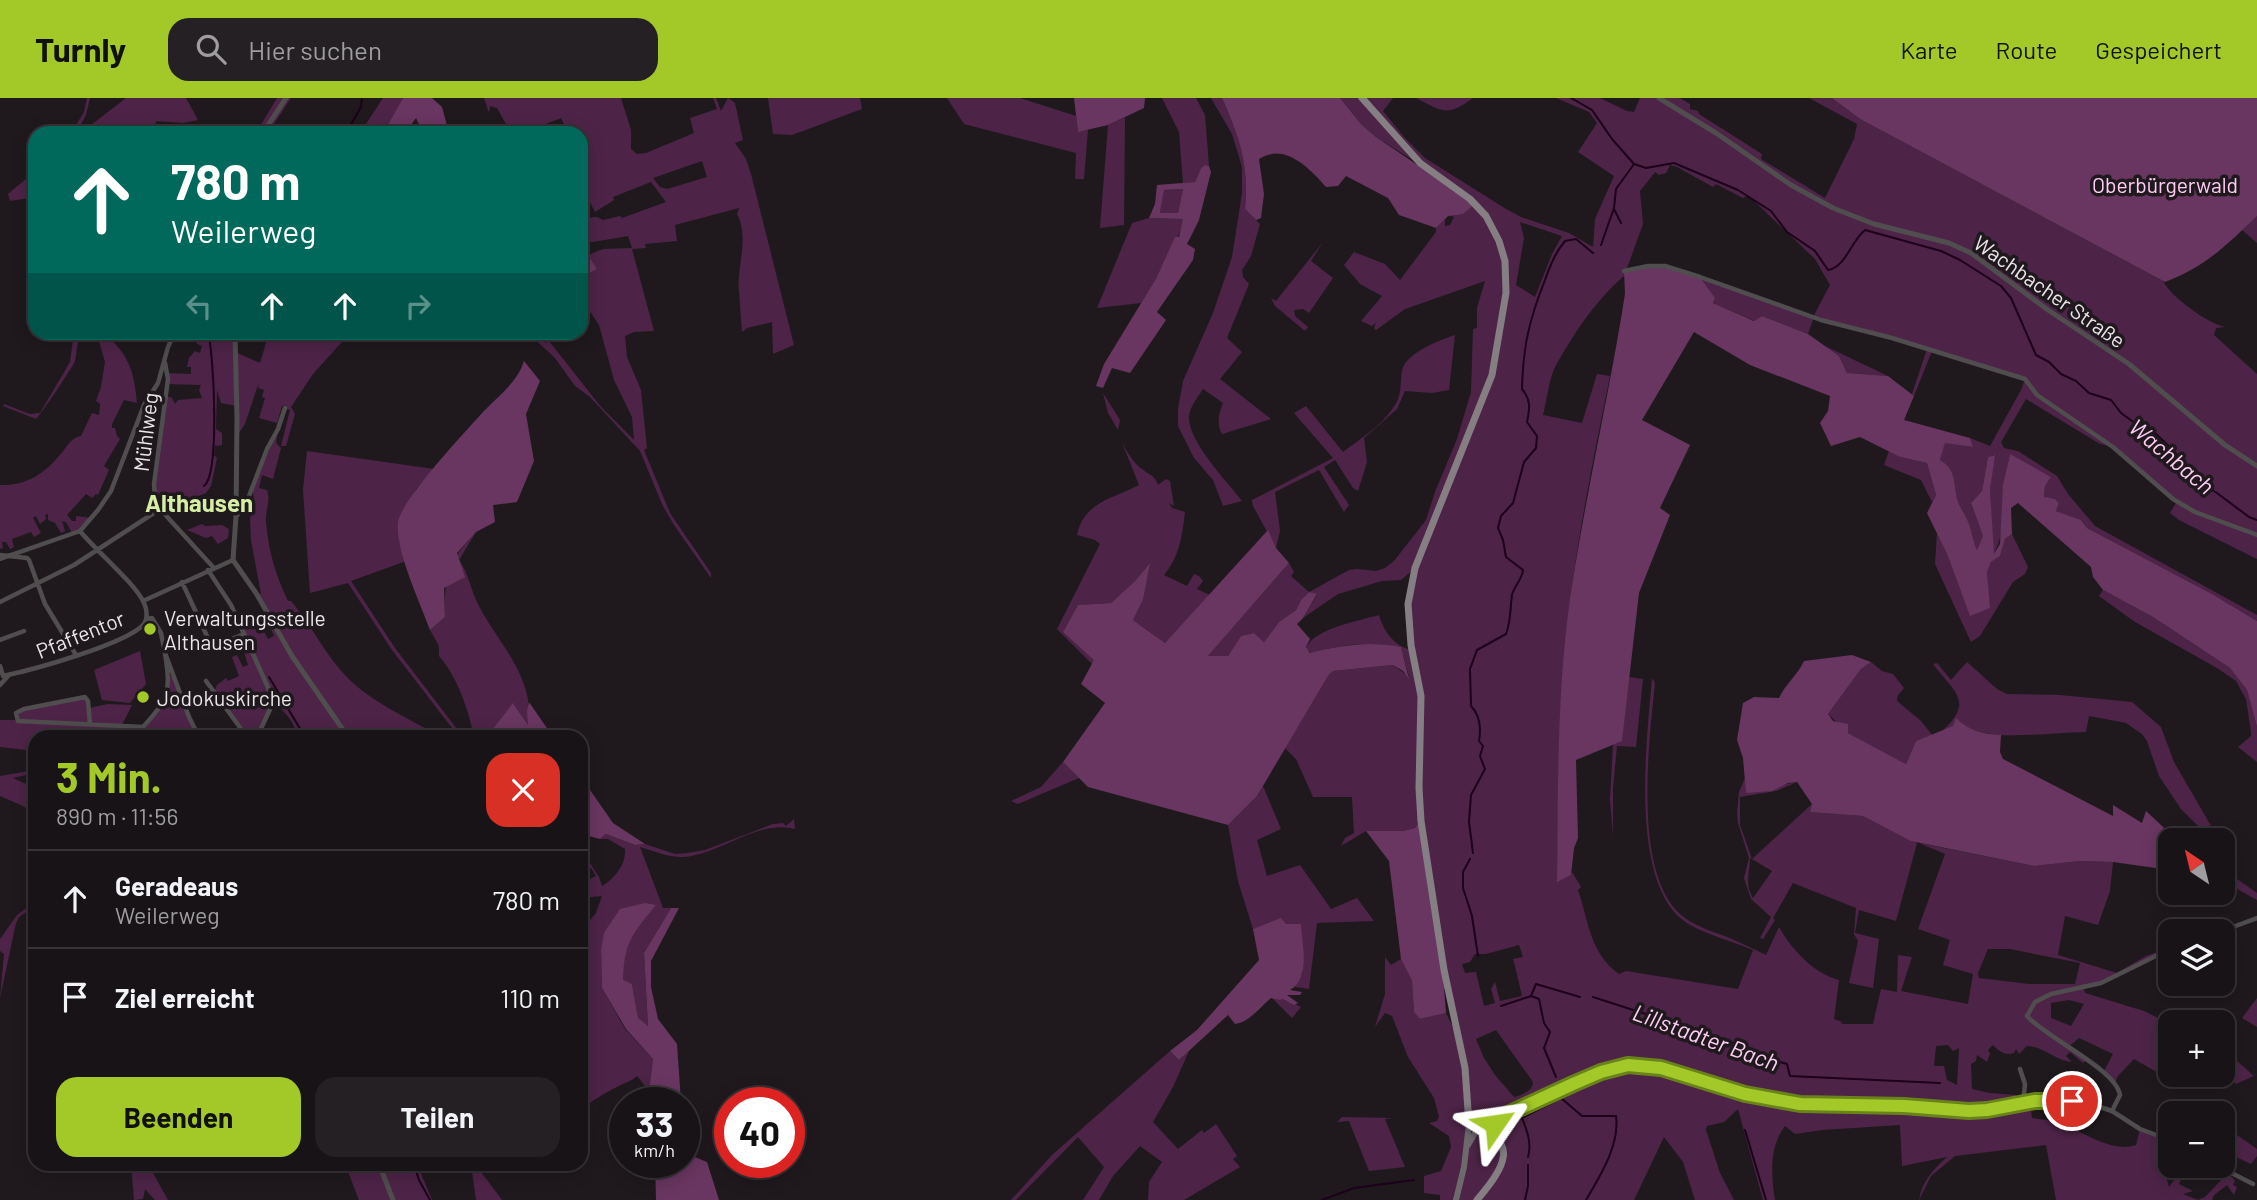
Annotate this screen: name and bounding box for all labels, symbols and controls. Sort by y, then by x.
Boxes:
search box [168,18,658,81]
text: Turnly [35,29,126,69]
icon: search [192,30,230,68]
text: Hier suchen [248,34,382,65]
text: Karte [1900,35,1958,64]
text: Route [1996,35,2057,64]
text: Gespeichert [2095,35,2222,64]
text: 780 m [171,151,300,210]
icon: ahead [56,154,147,245]
park label: Oberbürgerwald [2092,172,2238,197]
text: Weilerweg [171,211,316,249]
street label: Wachbacher Straße [1970,229,2130,353]
icon: left [180,287,218,325]
icon: ahead [253,287,291,325]
icon: ahead [326,287,364,325]
icon: right [399,287,437,325]
street label: Mühlweg [128,391,162,473]
water label: Wachbach [2124,412,2220,500]
district label: Althausen [145,488,253,517]
street label: Pfaffentor [32,605,128,663]
place label: Verwaltungsstelle Althausen [164,605,326,654]
marker: Verwaltungsstelle Althausen [142,621,158,637]
place label: Jodokuskirche [157,685,292,710]
marker: Jodokuskirche [135,689,151,705]
text: 3 Min. [56,751,162,801]
button: close [486,753,560,827]
text: 890 m · 11:56 [56,802,178,830]
north arrow [2158,828,2235,905]
map controls [2158,828,2235,1178]
text: Geradeaus [115,870,238,901]
icon: ahead [56,880,94,918]
text: 780 m [493,884,560,915]
text: Weilerweg [115,901,220,929]
button: layers [2158,919,2235,996]
icon: arrive [56,978,94,1016]
text: Ziel erreicht [115,982,255,1013]
text: 110 m [500,982,560,1013]
water label: Lillstadter Bach [1629,998,1783,1076]
button: + [2158,1010,2235,1087]
pin [2042,1071,2102,1131]
button: Beenden [56,1077,301,1157]
button: Teilen [315,1077,560,1157]
icon: arrive [2053,1082,2091,1120]
speed limit sign: 40 [714,1087,805,1178]
position arrow [1458,1087,1532,1161]
button: − [2158,1101,2235,1178]
text: 33 [636,1102,673,1144]
text: km/h [634,1139,675,1161]

